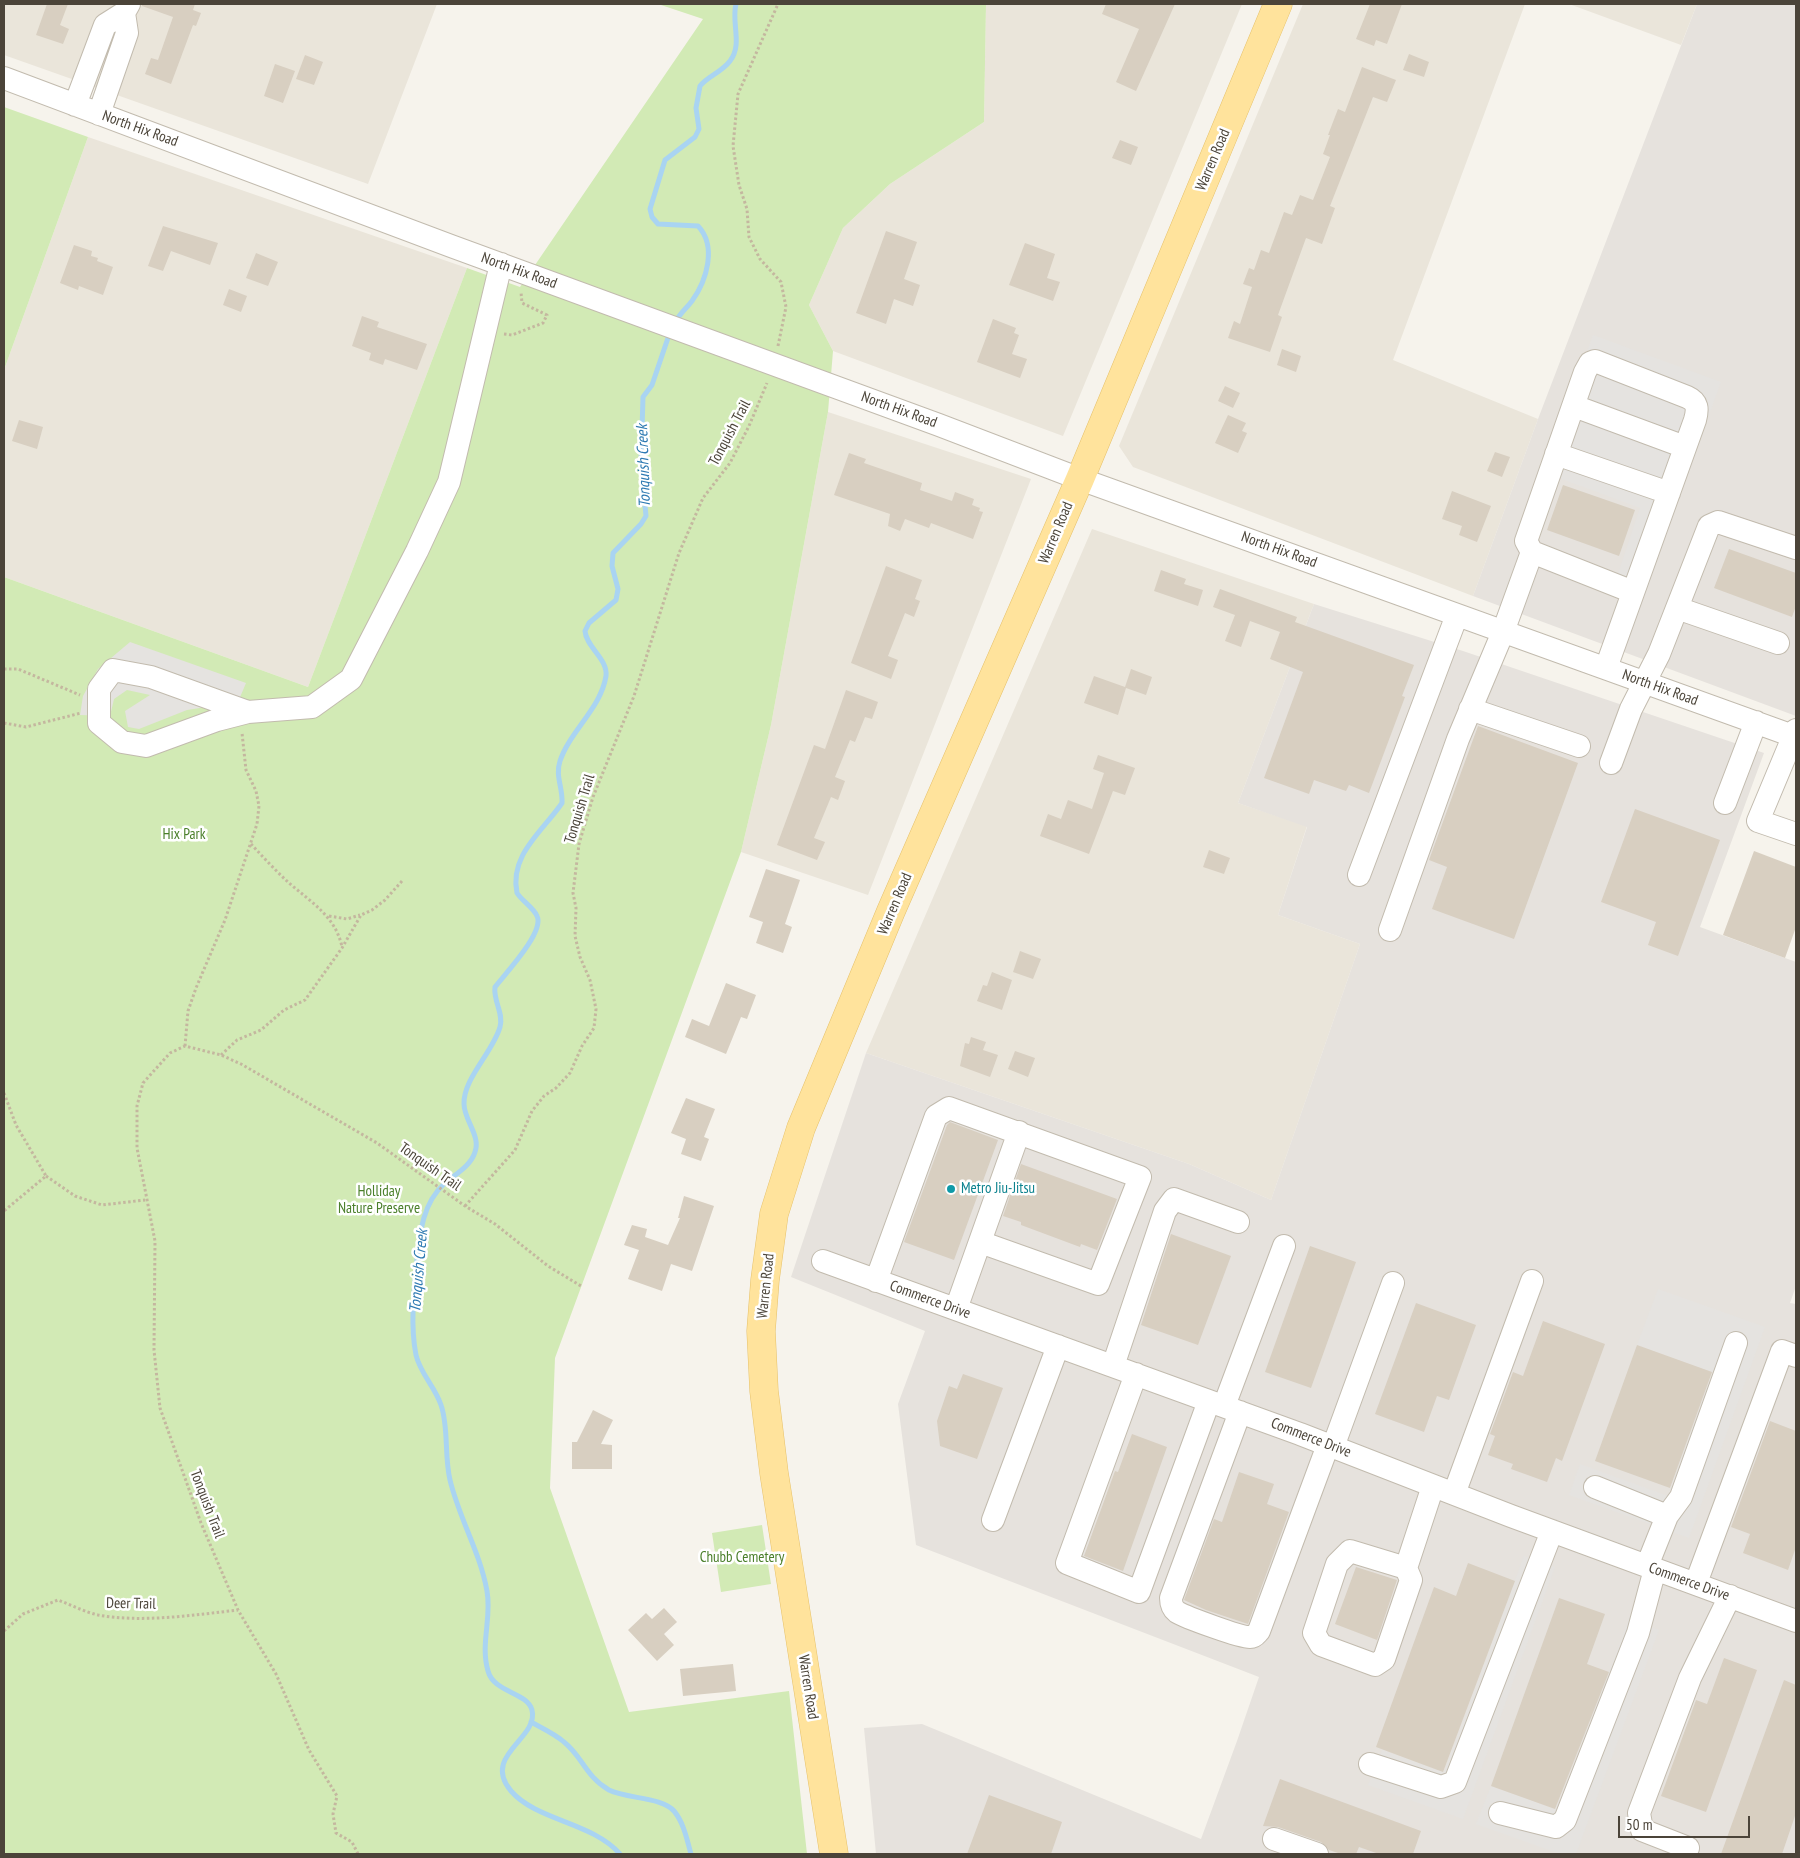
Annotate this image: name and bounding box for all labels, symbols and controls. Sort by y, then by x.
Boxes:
street label: North Hix Road [100,107,180,151]
street label: Warren Road [1192,126,1234,194]
street label: North Hix Road [479,249,559,293]
street label: North Hix Road [859,388,939,432]
street label: Tonquish Trail [705,397,755,469]
water label: Tonquish Creek [633,424,655,508]
street label: Warren Road [1035,499,1077,567]
street label: North Hix Road [1239,528,1319,572]
street label: North Hix Road [1620,666,1700,710]
street label: Tonquish Trail [561,772,599,846]
park label: Hix Park [163,826,205,844]
street label: Warren Road [874,870,916,938]
street label: Tonquish Trail [396,1139,464,1195]
place label: Metro Jiu-Jitsu [961,1180,1035,1198]
park label: Holliday Nature Preserve [338,1183,420,1218]
marker: Metro Jiu-Jitsu [945,1183,957,1195]
water label: Tonquish Creek [406,1229,432,1313]
street label: Warren Road [754,1253,778,1319]
street label: Commerce Drive [887,1277,973,1323]
street label: Commerce Drive [1268,1414,1354,1462]
street label: Tonquish Trail [186,1467,228,1541]
park label: Chubb Cemetery [700,1549,784,1567]
street label: Commerce Drive [1646,1559,1732,1605]
street label: Deer Trail [106,1595,156,1613]
street label: Warren Road [794,1653,822,1721]
scale bar [1620,1806,1752,1838]
text: 50 m [1626,1815,1652,1834]

